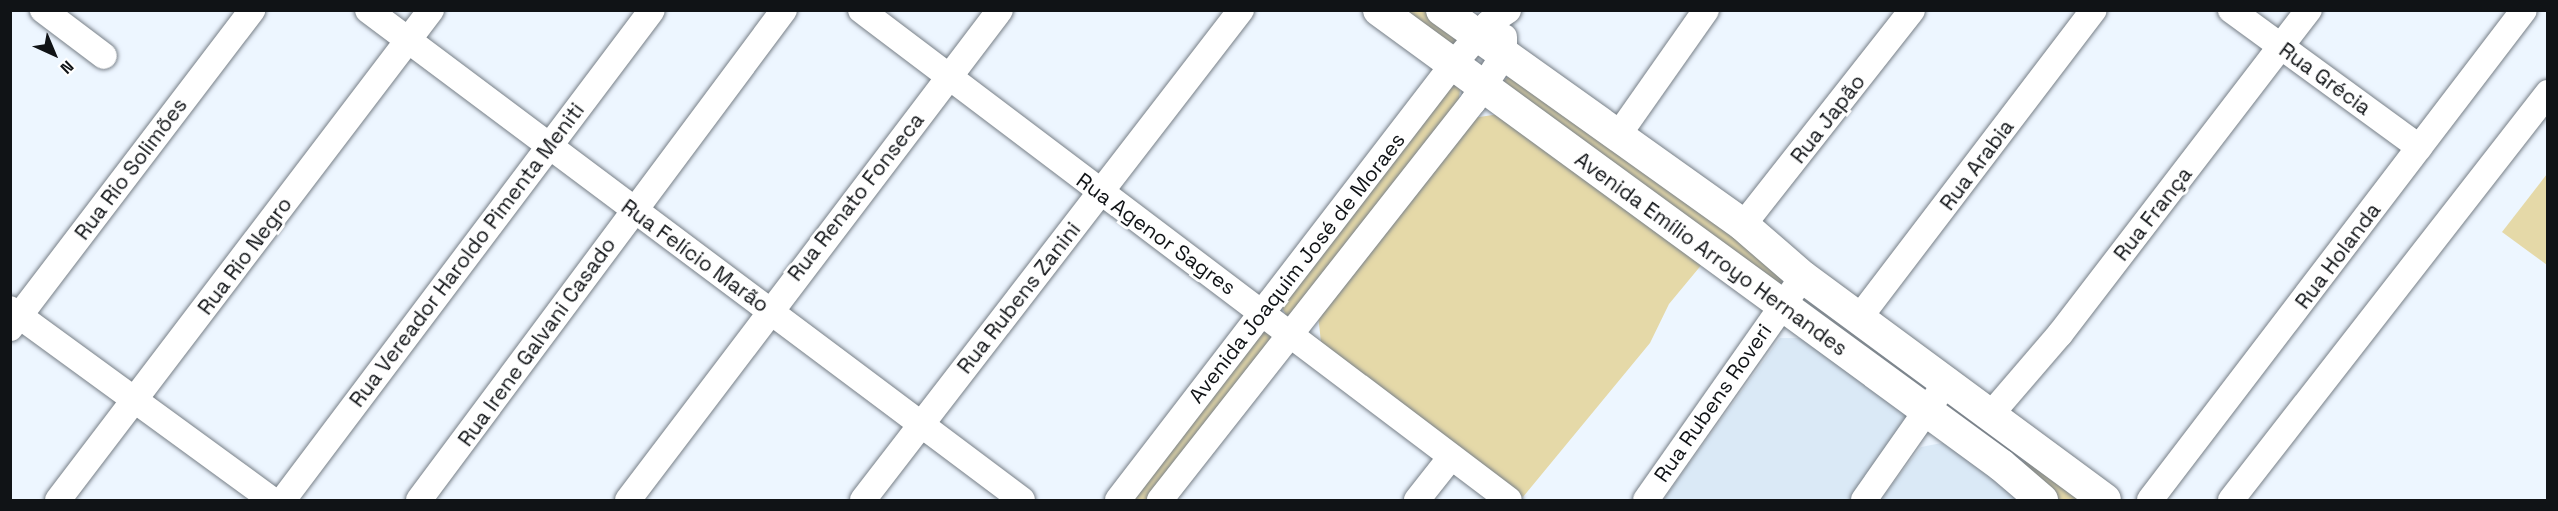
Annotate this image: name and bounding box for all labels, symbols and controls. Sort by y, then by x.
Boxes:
north arrow [24,24,84,84]
street label: Rua Grécia [2274,37,2376,121]
text: N [56,56,78,79]
street label: Rua Japão [1785,70,1871,168]
street label: Rua Rio Solimões [69,93,193,245]
street label: Rua Vereador Haroldo Pimenta Meniti [344,98,590,412]
street label: Rua Renato Fonseca [783,108,929,286]
street label: Rua Arabia [1935,115,2019,215]
street label: Avenida Joaquim José de Moraes [1184,128,1410,408]
street label: Avenida Emílio Arroyo Hernandes [1570,147,1852,361]
street label: Rua França [2109,162,2197,266]
street label: Rua Agenor Sagres [1071,168,1241,300]
street label: Rua Rio Negro [193,192,297,320]
street label: Rua Felício Marão [616,194,774,318]
street label: Rua Holanda [2290,198,2386,314]
street label: Rua Rubens Zanini [952,217,1086,379]
street label: Rua Irene Galvani Casado [453,233,621,451]
street label: Rua Rubens Roveri [1649,319,1777,487]

